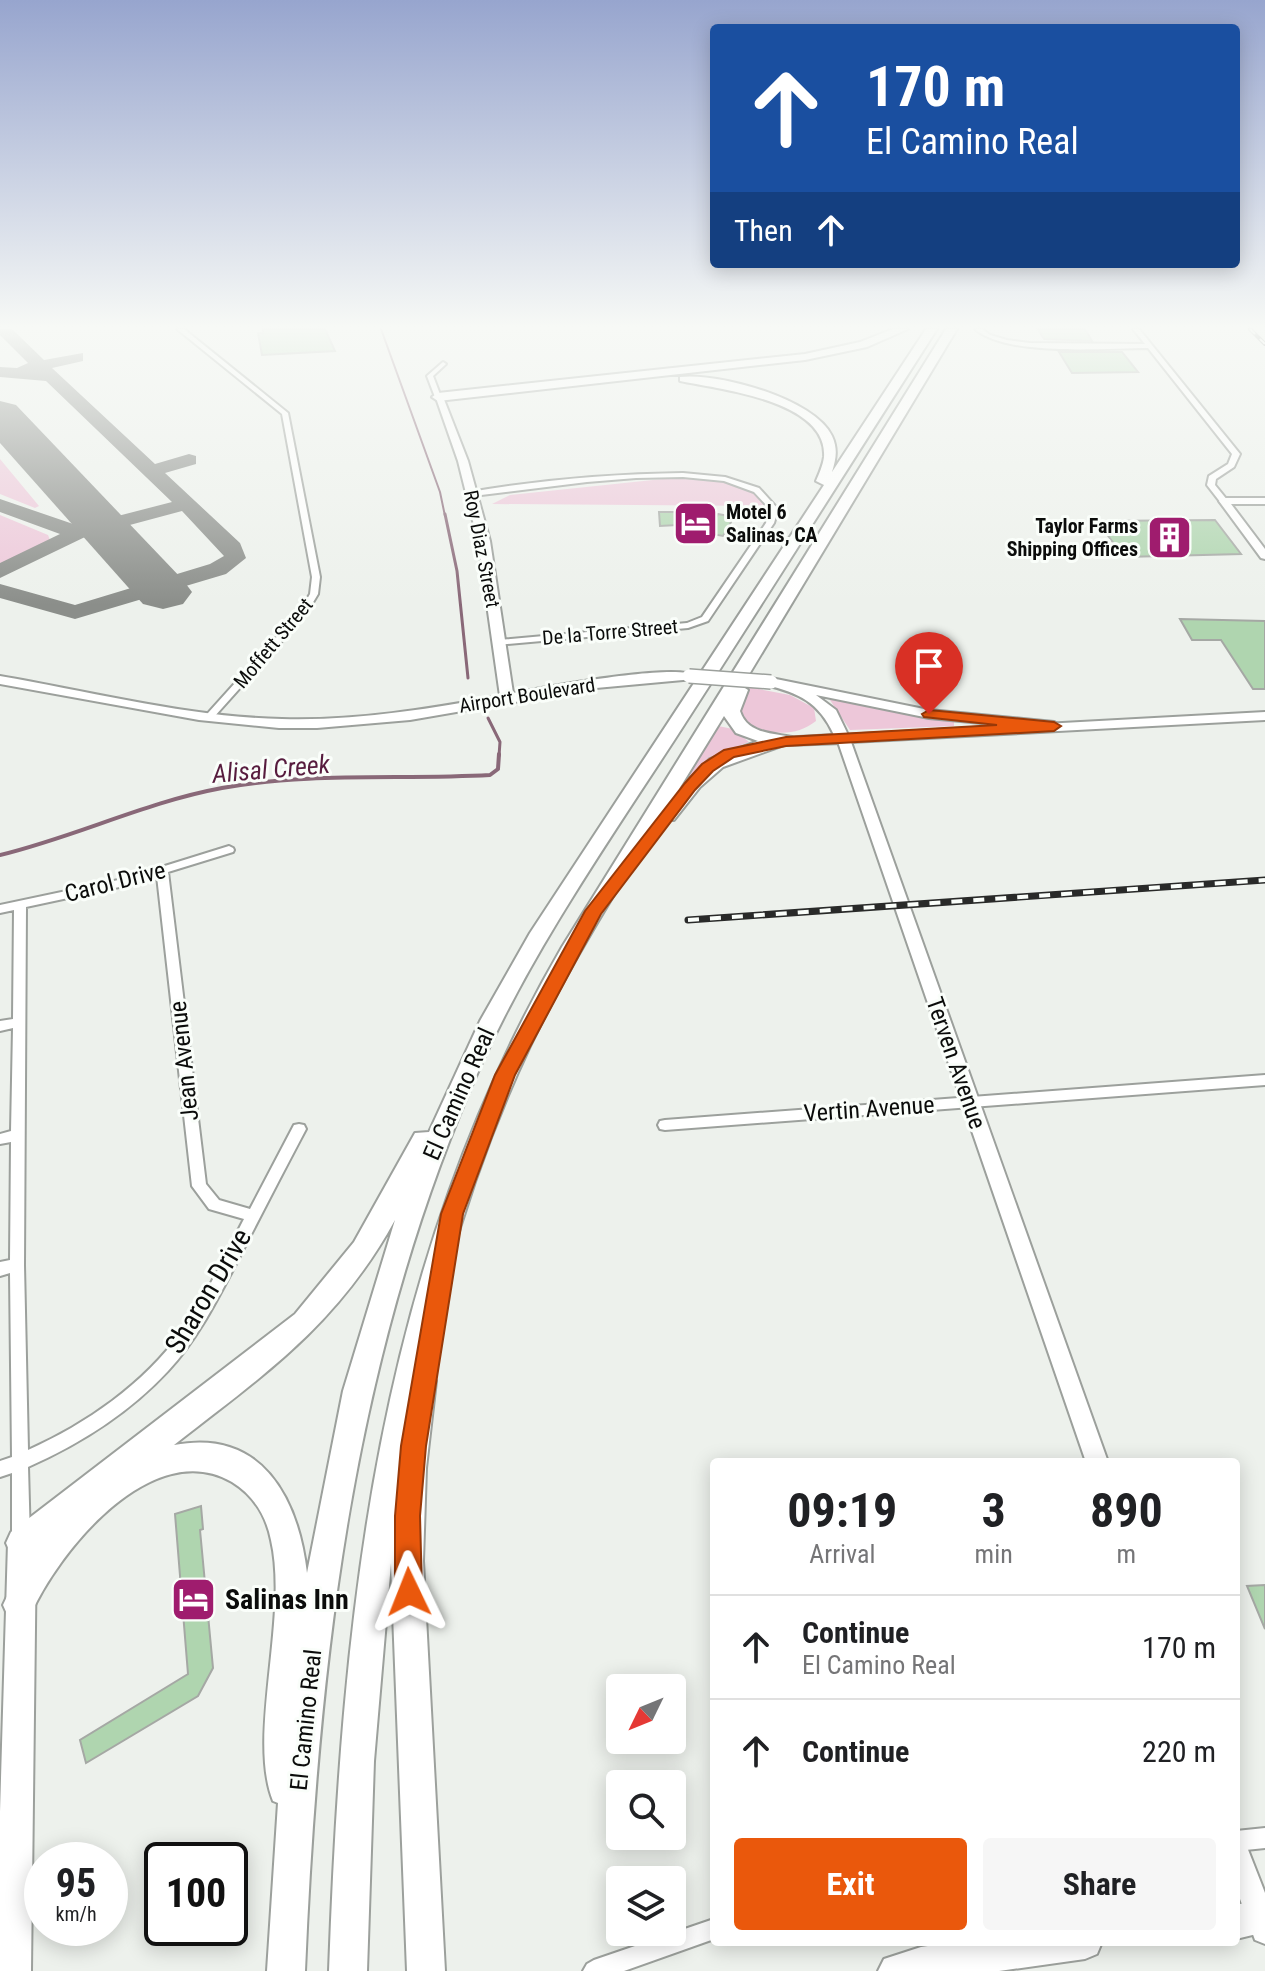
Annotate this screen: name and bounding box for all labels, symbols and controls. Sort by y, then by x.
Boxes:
text: 170 m [866,54,1005,120]
icon: ahead [734,56,838,160]
text: El Camino Real [866,121,1079,163]
icon: ahead [809,208,853,252]
text: Then [734,213,793,248]
street label: Roy Diaz Street [459,488,505,610]
hotel icon: Motel 6 Salinas, CA [671,500,719,548]
place label: Motel 6 Salinas, CA [726,500,818,547]
place label: Taylor Farms Shipping Offices [1007,514,1138,561]
building icon: Taylor Farms Shipping Offices [1145,514,1193,562]
street label: Moffett Street [228,593,318,693]
street label: De la Torre Street [541,614,679,650]
pin [895,632,963,714]
icon: arrive [907,644,951,688]
street label: Airport Boulevard [457,672,597,718]
water label: Alisal Creek [210,749,332,789]
street label: Carol Drive [62,856,168,908]
street label: Terven Avenue [920,993,992,1133]
street label: Jean Avenue [164,1000,204,1122]
street label: El Camino Real [417,1024,501,1164]
street label: Vertin Avenue [803,1090,935,1128]
street label: Sharon Drive [158,1223,258,1359]
text: 09:19 [787,1482,897,1539]
text: 3 [982,1482,1006,1539]
text: 890 [1090,1482,1163,1539]
text: Arrival [809,1539,875,1569]
text: min [975,1539,1013,1569]
text: m [1117,1539,1136,1569]
position arrow [367,1550,451,1634]
hotel icon: Salinas Inn [170,1575,218,1623]
place label: Salinas Inn [225,1583,349,1616]
text: Continue [802,1615,909,1650]
icon: ahead [734,1625,778,1669]
text: 170 m [1142,1630,1216,1665]
street label: El Camino Real [285,1648,327,1792]
text: El Camino Real [802,1650,956,1680]
north arrow [606,1674,686,1754]
map controls [606,1674,686,1946]
icon: ahead [734,1729,778,1773]
text: Continue [802,1734,909,1769]
text: 220 m [1142,1734,1216,1769]
button: search [606,1770,686,1850]
button: Exit [734,1838,967,1930]
button: Share [983,1838,1216,1930]
speed limit sign: 100 [144,1842,248,1946]
text: 95 [56,1860,96,1907]
button: layers [606,1866,686,1946]
text: km/h [55,1902,97,1926]

